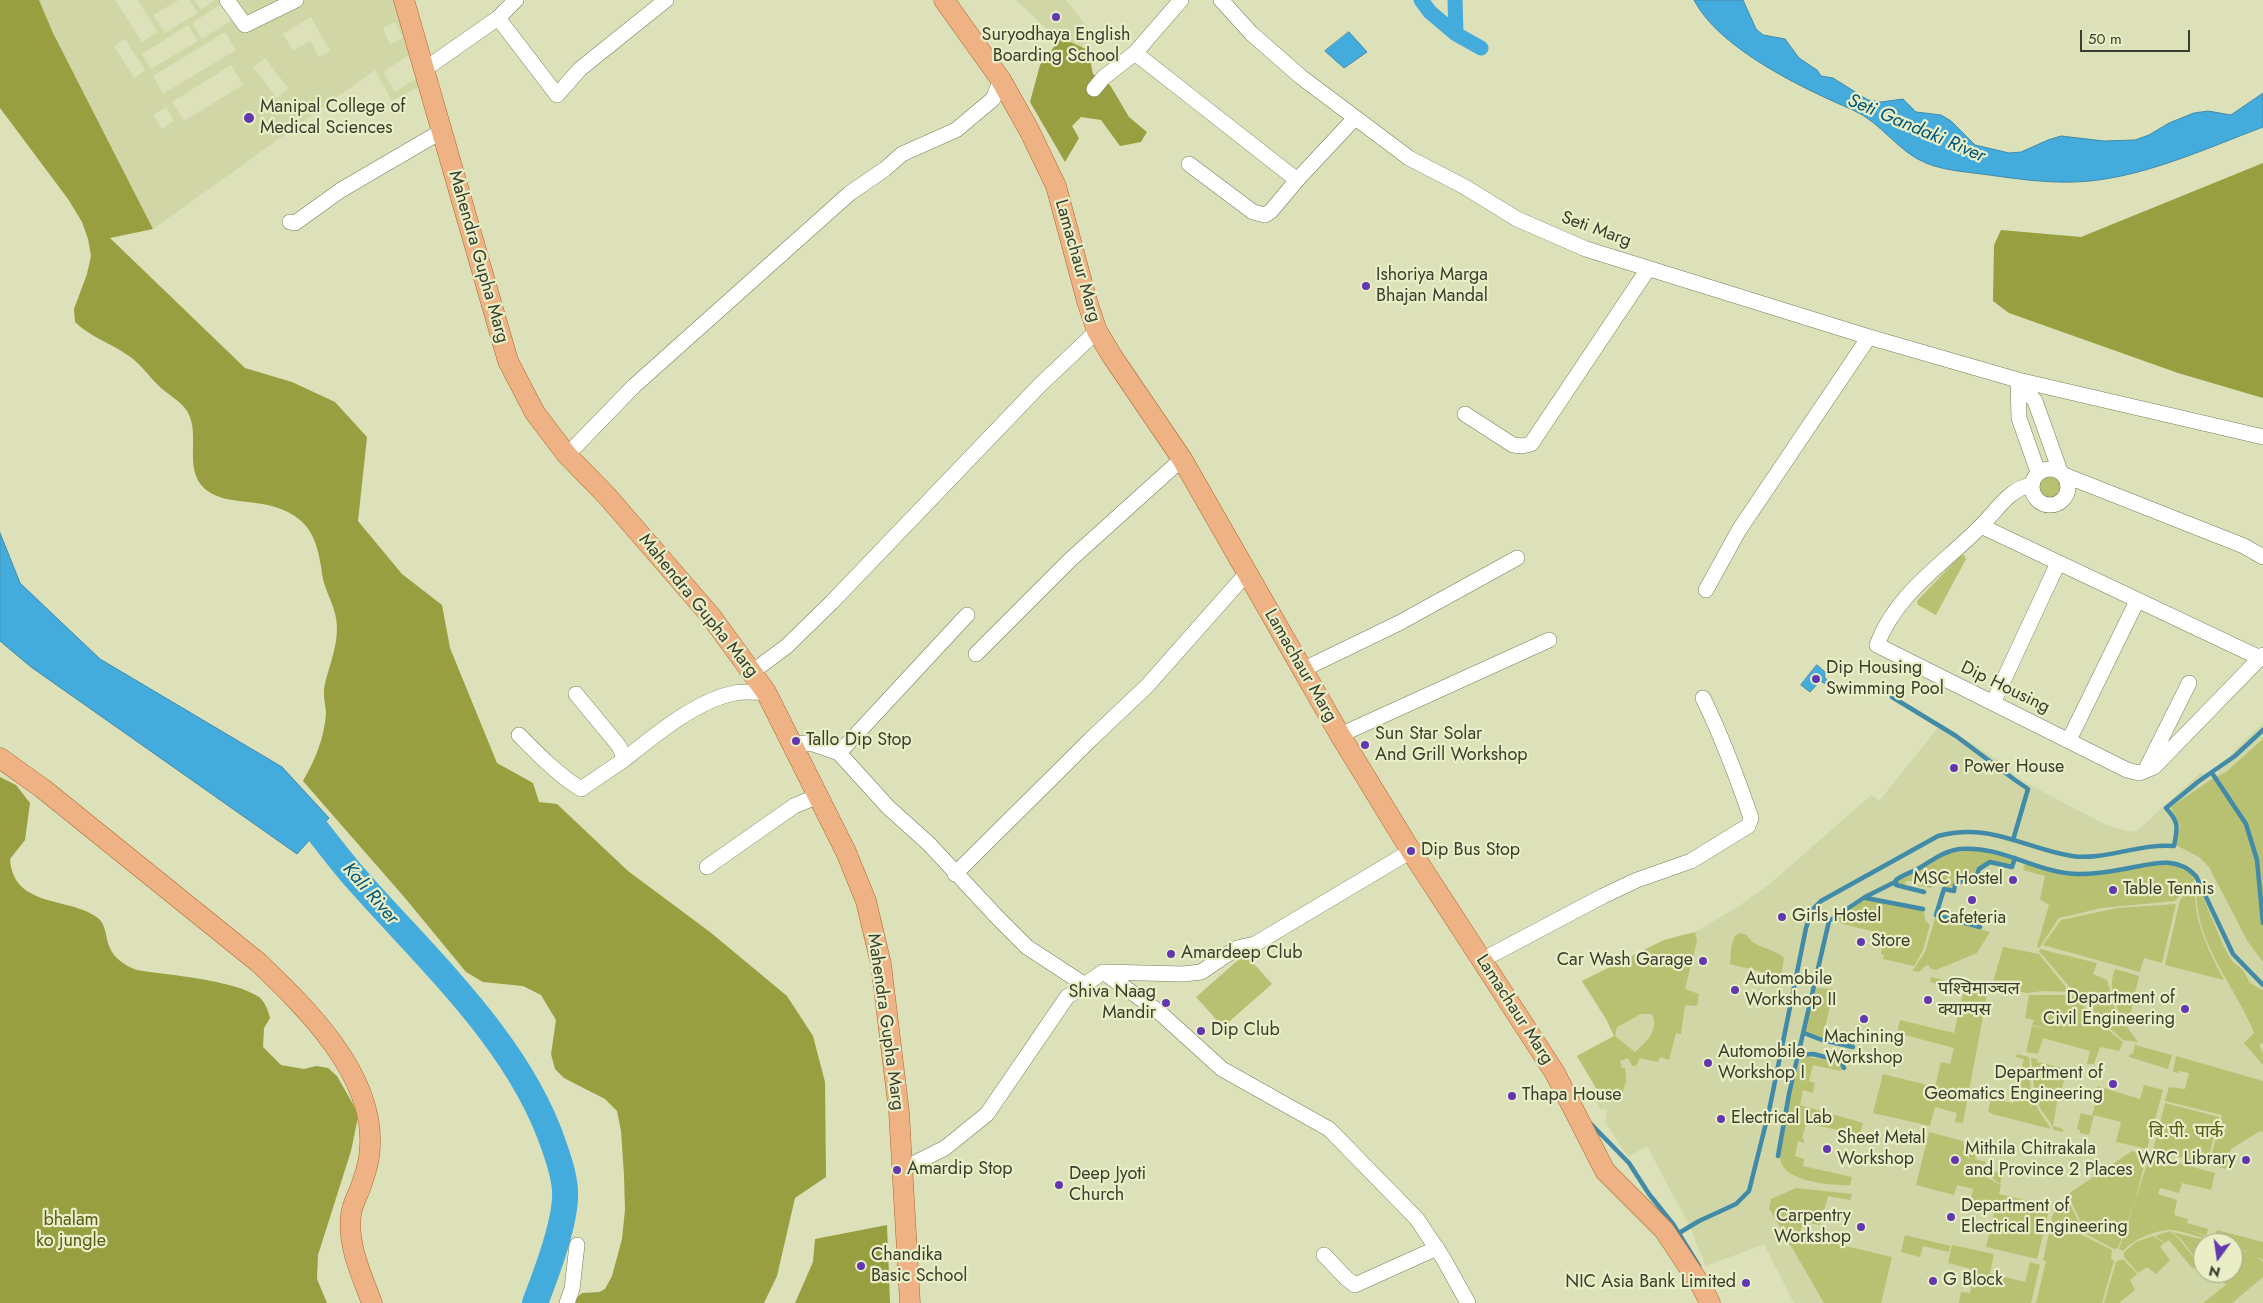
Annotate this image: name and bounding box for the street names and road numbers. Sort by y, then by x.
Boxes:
street label: Mahendra Gupha Marg [443,168,513,346]
street label: Lamachaur Marg [1049,197,1105,325]
street label: Seti Marg [1558,207,1634,253]
street label: Mahendra Gupha Marg [633,530,763,682]
street label: Lamachaur Marg [1259,606,1341,726]
street label: Dip Housing [1957,657,2053,719]
street label: Mahendra Gupha Marg [862,932,908,1112]
street label: Lamachaur Marg [1470,951,1558,1069]

